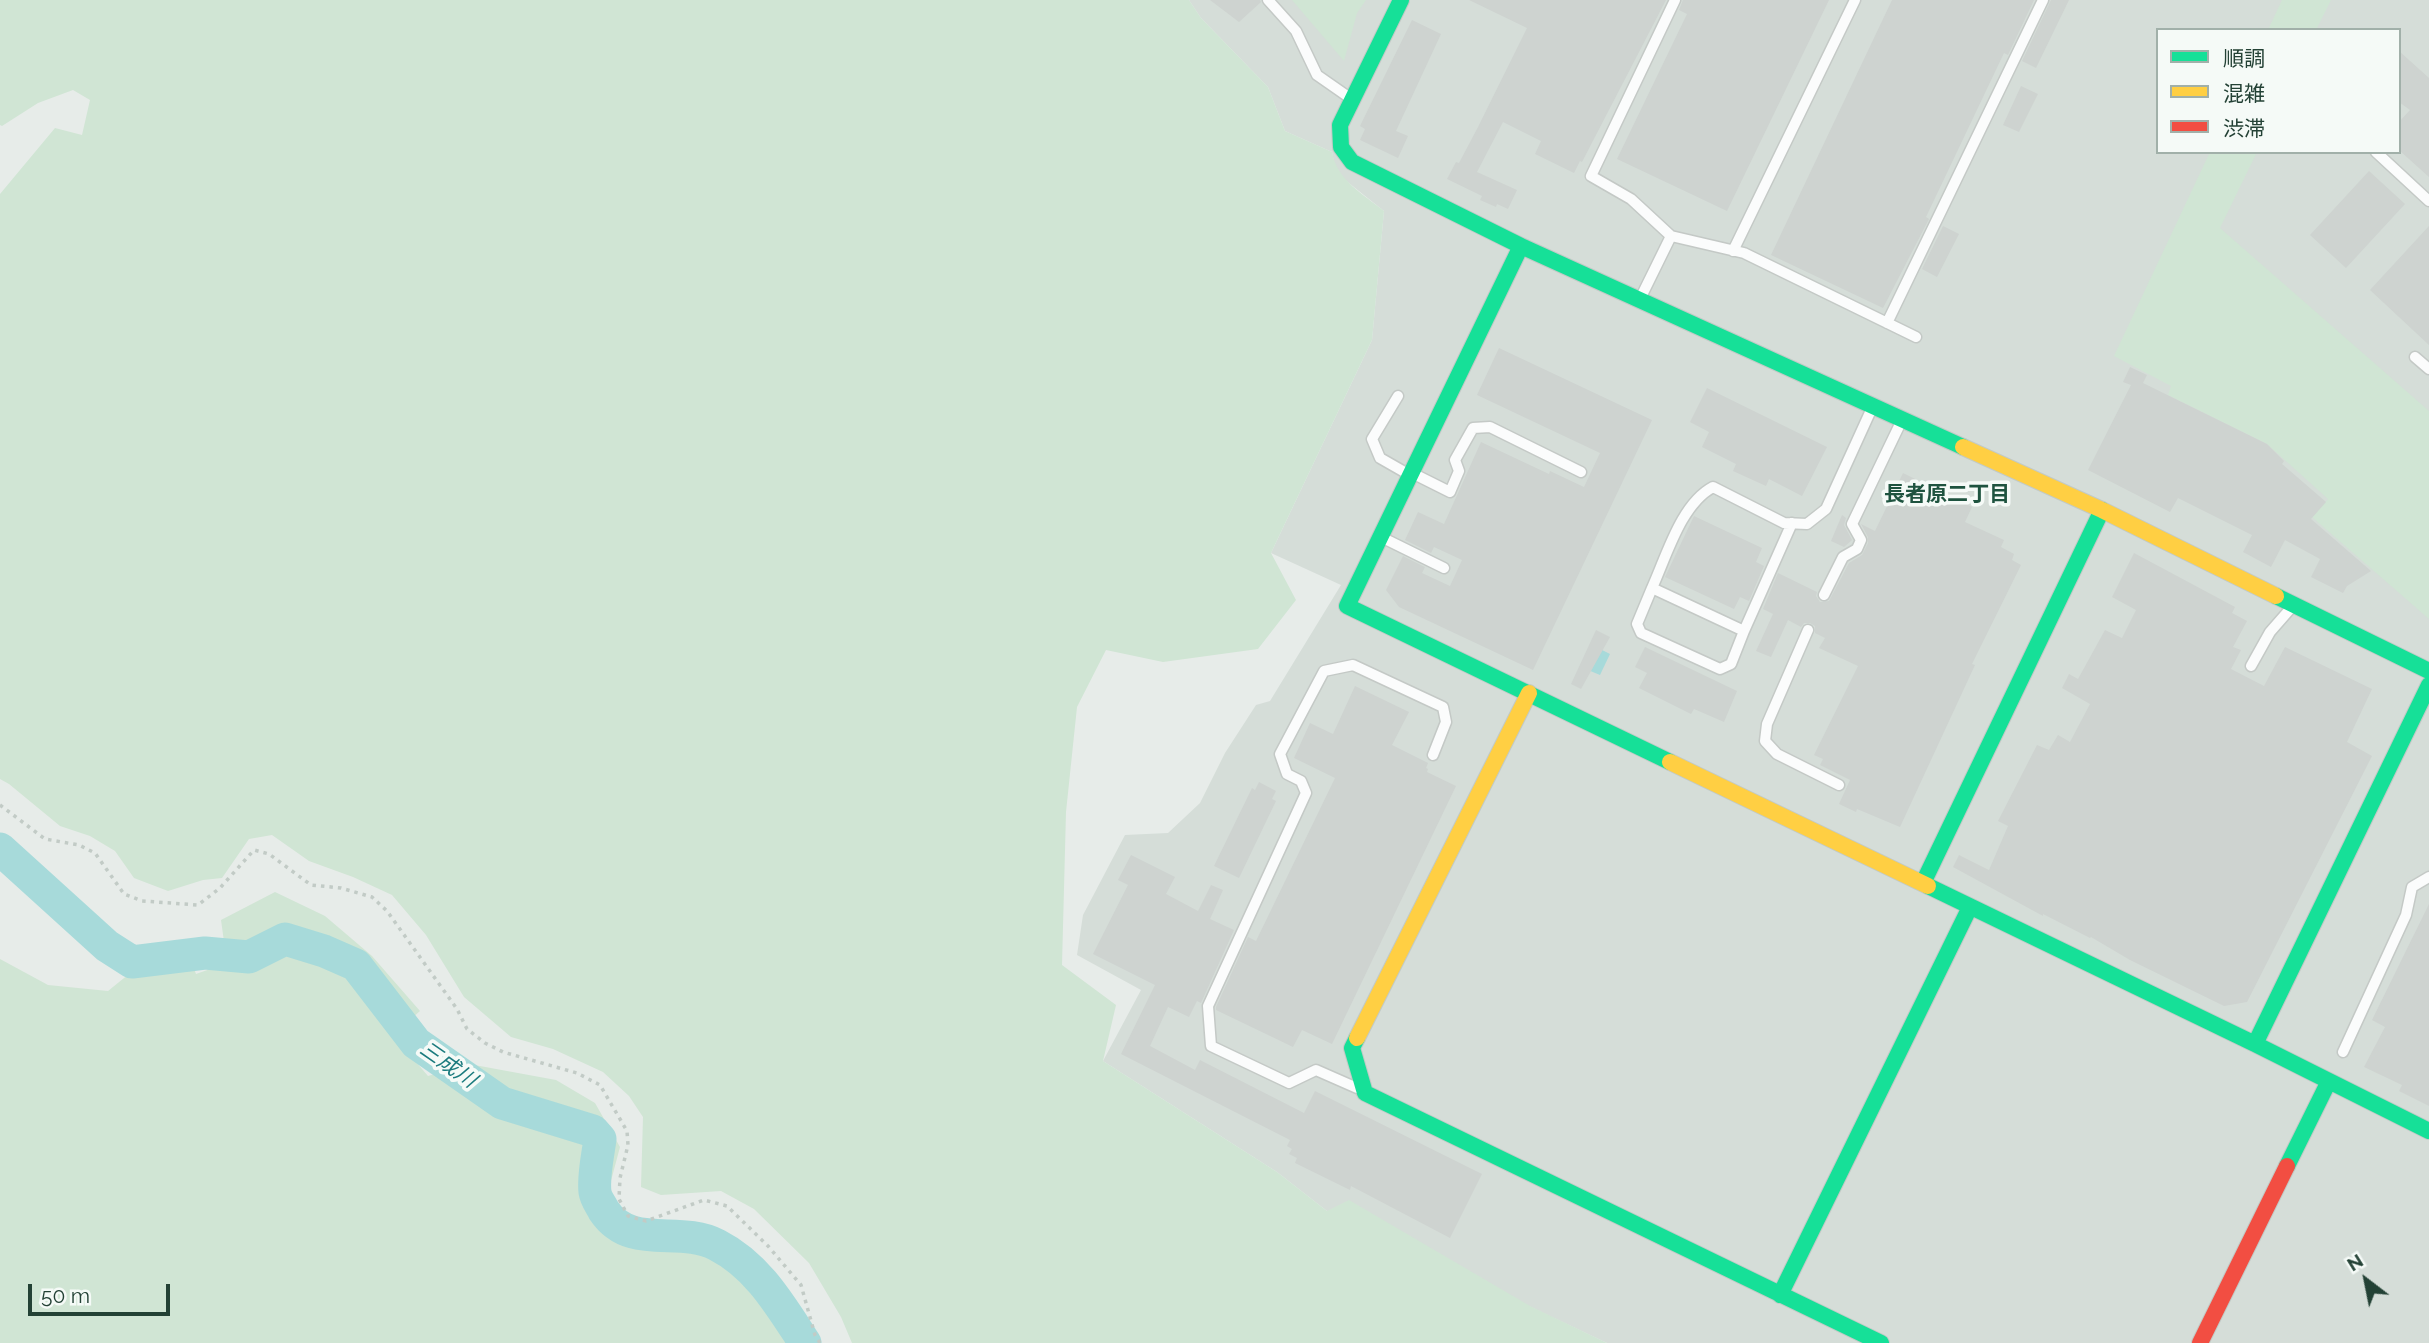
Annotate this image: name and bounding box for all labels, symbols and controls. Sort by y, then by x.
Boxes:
legend [2156,28,2401,154]
text: 順調 [2223,46,2265,71]
text: 混雑 [2223,81,2265,106]
text: 渋滞 [2223,116,2265,141]
district label: 長者原二丁目 [1884,482,2010,508]
water label: 三成川 [415,1037,481,1093]
north arrow [2331,1245,2401,1315]
text: N [2343,1249,2367,1275]
scale bar [32,1270,173,1314]
text: 50 m [41,1283,90,1308]

